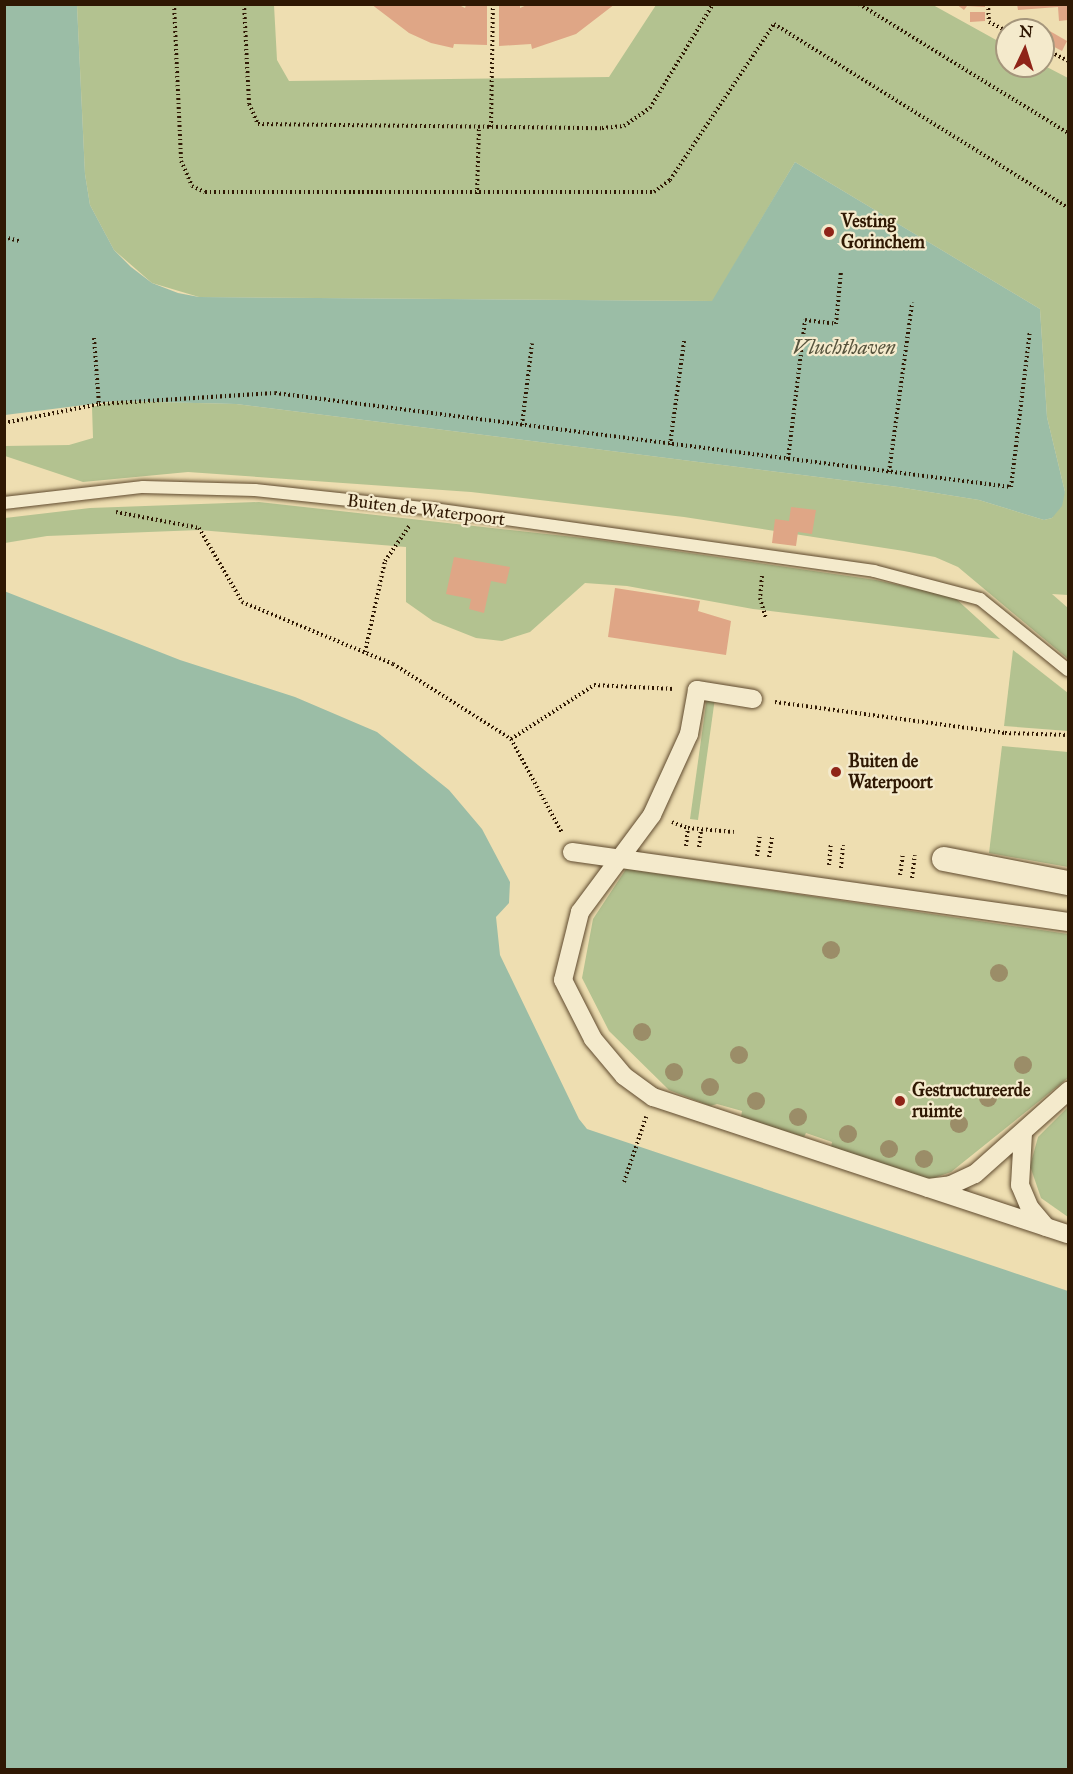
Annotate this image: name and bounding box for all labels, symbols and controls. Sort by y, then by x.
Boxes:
north arrow [995,18,1055,78]
text: N [1019,22,1034,41]
place label: Vesting Gorinchem [841,211,925,254]
marker: Vesting Gorinchem [822,225,836,239]
water label: Vluchthaven [792,335,896,359]
street label: Buiten de Waterpoort [346,490,506,530]
place label: Buiten de Waterpoort [848,751,933,794]
marker: Buiten de Waterpoort [829,765,843,779]
place label: Gestructureerde ruimte [912,1080,1030,1122]
marker: Gestructureerde ruimte [893,1094,907,1108]

